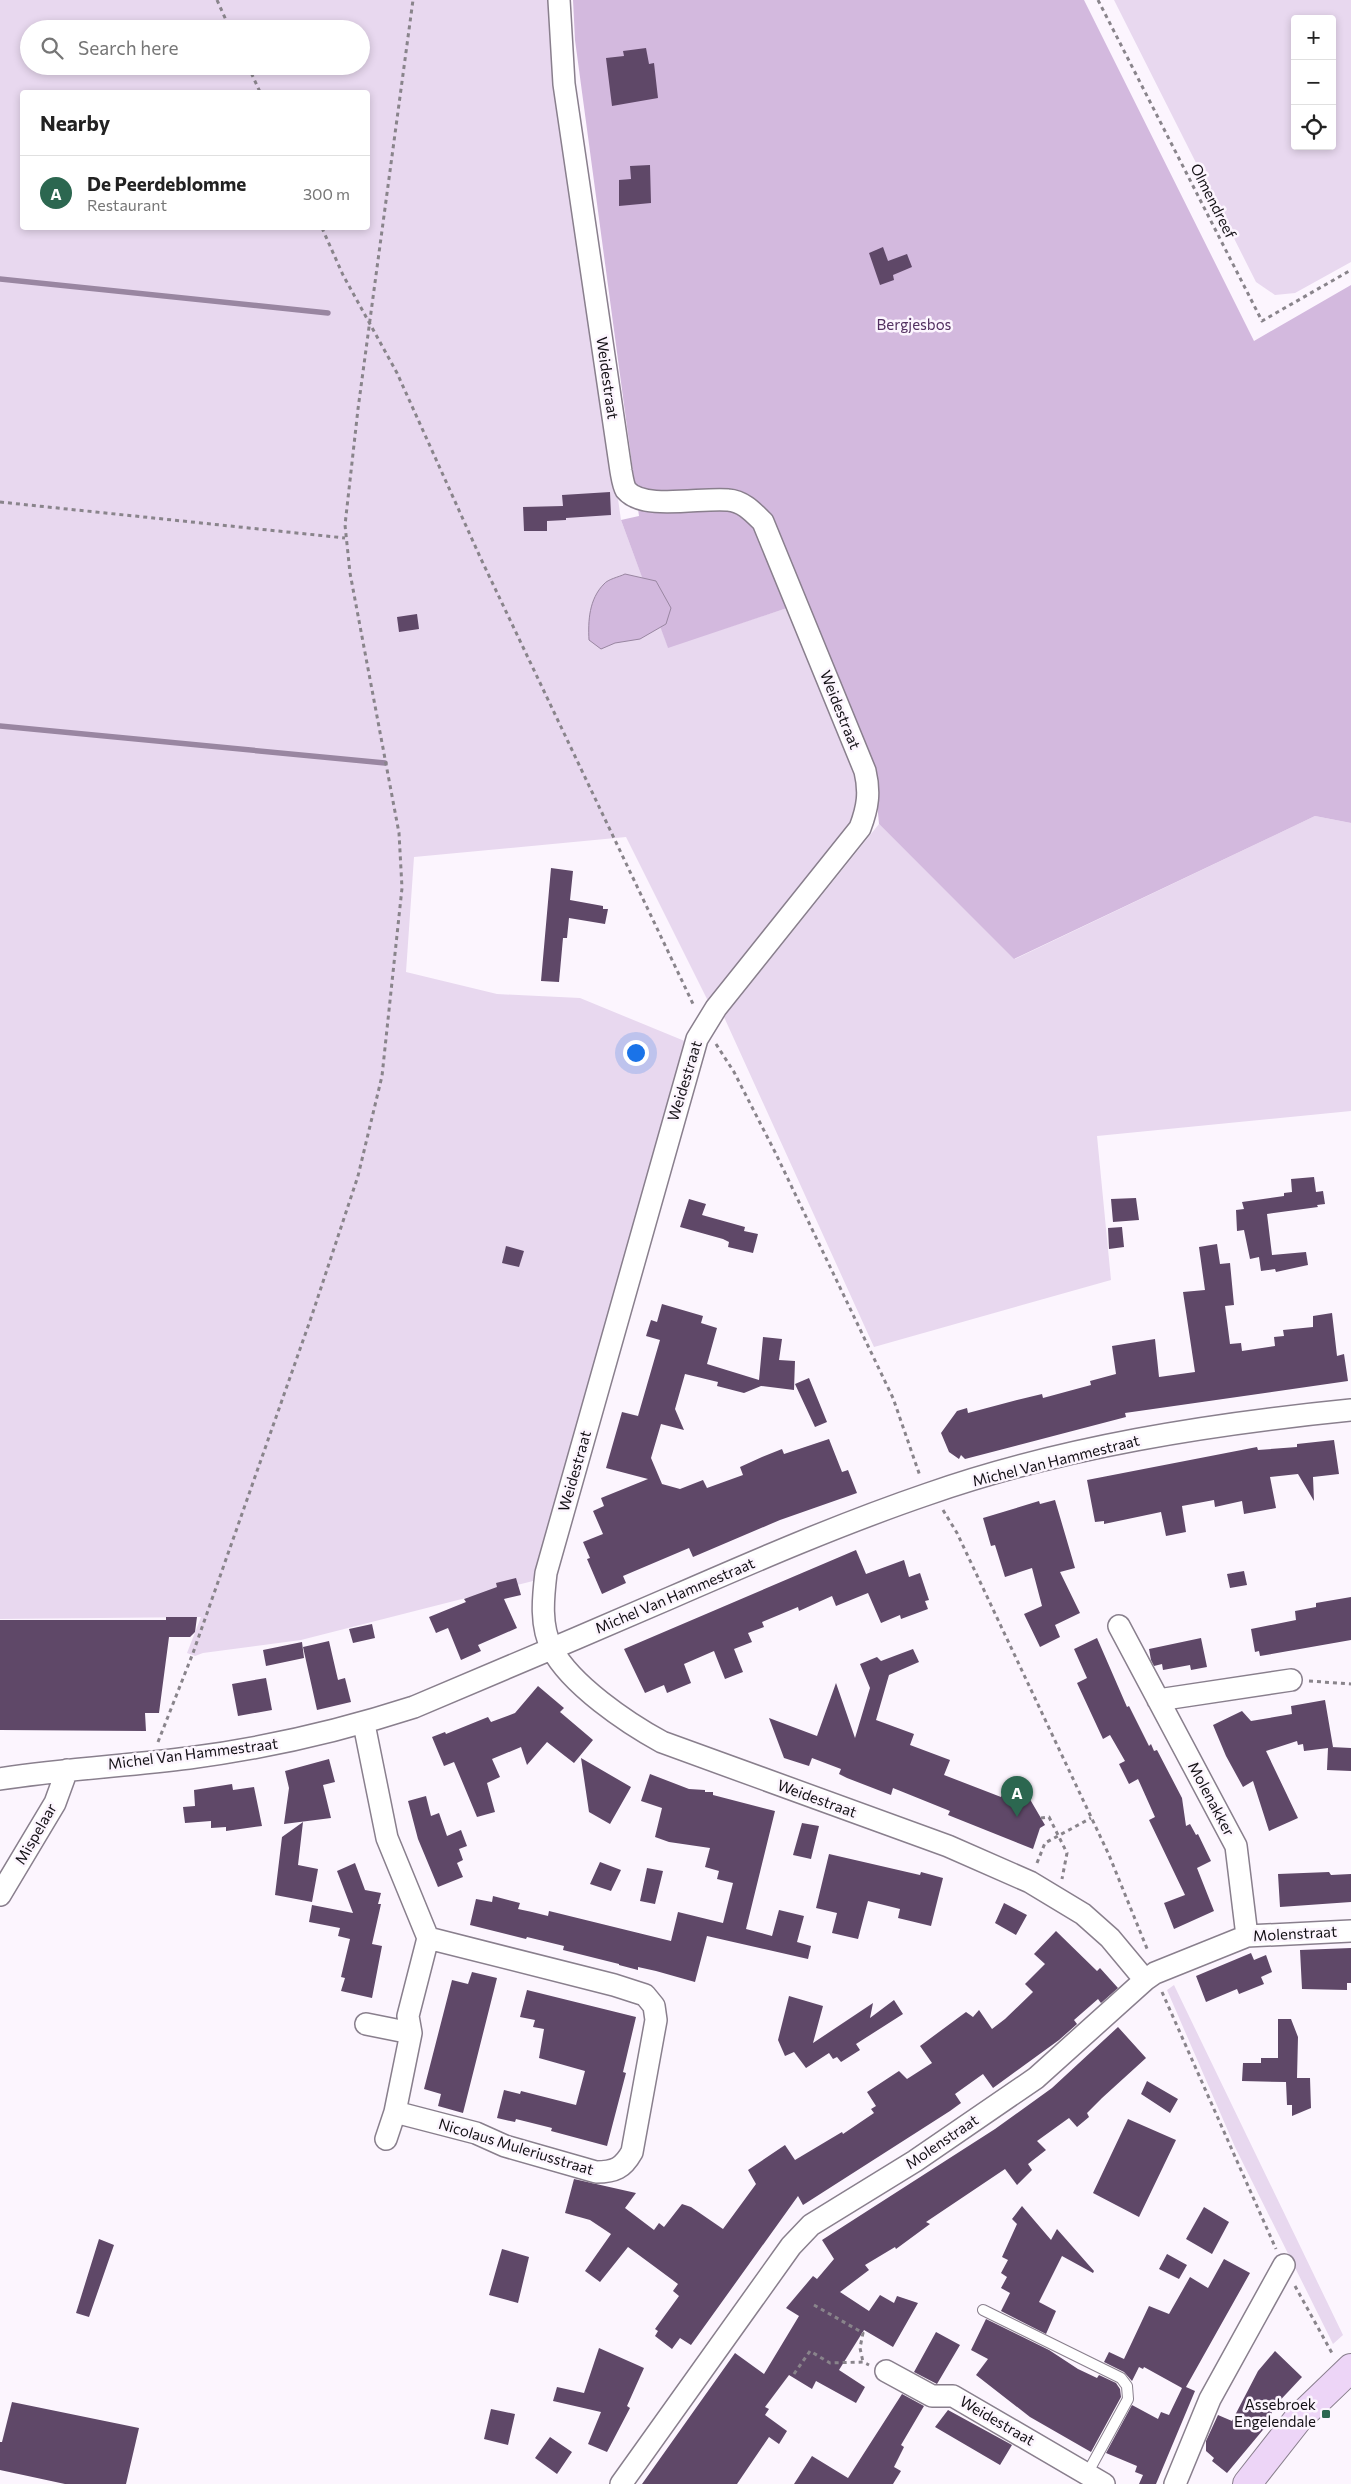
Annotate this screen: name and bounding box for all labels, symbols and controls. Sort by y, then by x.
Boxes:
map controls [1291,15,1336,150]
button: + [1291,15,1336,60]
search box [20,20,370,75]
icon: search [38,34,66,62]
text: Search here [78,36,178,59]
button: − [1291,60,1336,105]
button: locate [1291,105,1336,150]
text: Nearby [40,110,110,135]
street label: Olmendreef [1187,160,1240,241]
text: De Peerdeblomme [87,172,246,195]
text: A [50,184,62,203]
text: 300 m [303,184,350,203]
text: Restaurant [87,195,167,214]
park label: Bergjesbos [877,315,952,333]
street label: Weidestraat [593,335,623,420]
street label: Weidestraat [817,668,865,752]
street label: Weidestraat [663,1038,705,1123]
your location [623,1040,649,1066]
street label: Weidestraat [554,1428,594,1513]
street label: Michel Van Hammestraat [970,1431,1141,1489]
street label: Michel Van Hammestraat [592,1553,757,1637]
street label: Michel Van Hammestraat [107,1734,279,1772]
street label: Molenakker [1185,1758,1239,1839]
street label: Weidestraat [775,1775,860,1821]
pin: A [1001,1776,1033,1817]
street label: Mispelaar [11,1800,60,1867]
street label: Molenstraat [1252,1922,1337,1944]
street label: Molenstraat [901,2110,981,2172]
street label: Nicolaus Muleriusstraat [437,2114,596,2178]
street label: Weidestraat [957,2392,1038,2449]
place label: Assebroek Engelendale [1234,2395,1316,2430]
marker: Assebroek Engelendale [1320,2408,1332,2420]

